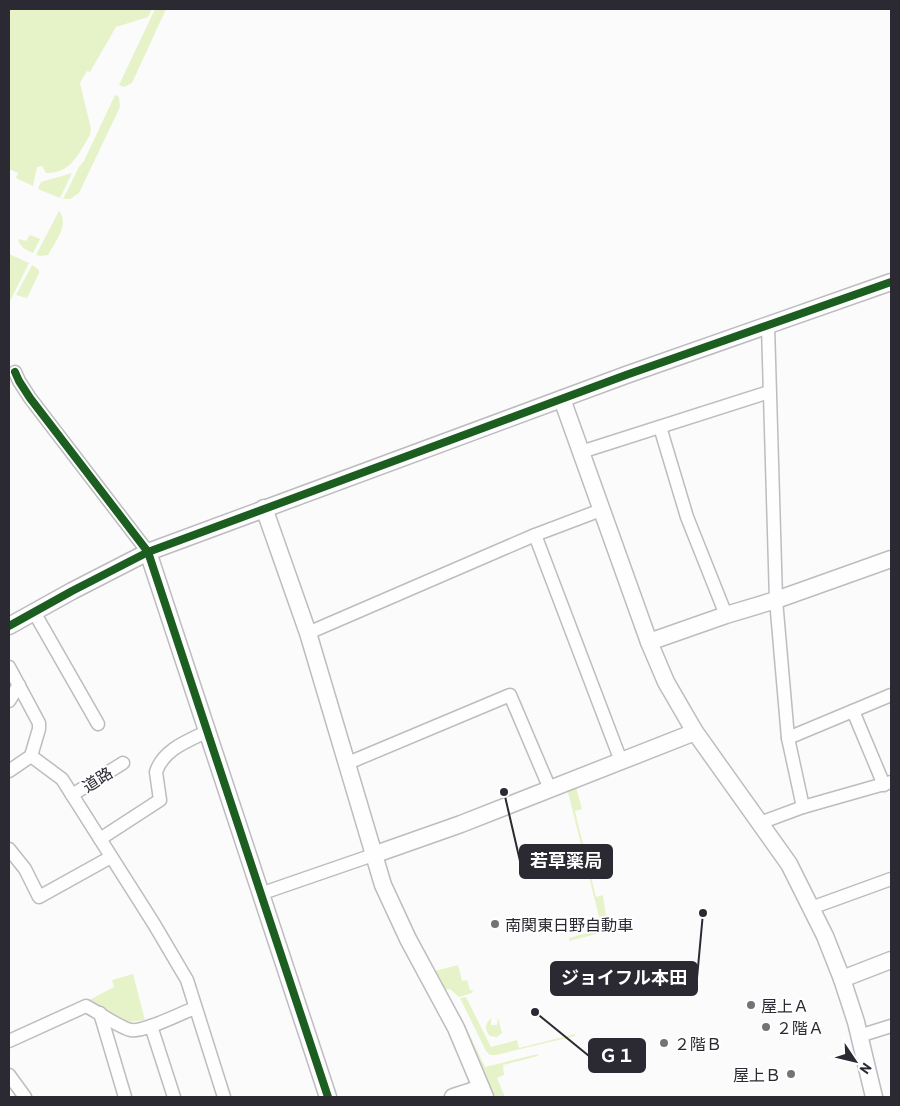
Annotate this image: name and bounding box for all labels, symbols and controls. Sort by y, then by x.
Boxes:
street label: 道路 [78,762,116,796]
callout: 若草薬局 [520,845,612,878]
text: 若草薬局 [530,849,602,871]
place label: 南関東日野自動車 [505,915,633,934]
marker: 南関東日野自動車 [489,918,501,930]
callout: ジョイフル本田 [551,962,697,995]
text: ジョイフル本田 [561,966,687,988]
place label: 屋上Ａ [761,996,809,1015]
marker: 屋上Ａ [745,999,757,1011]
place label: ２階Ａ [776,1018,824,1037]
marker: ２階Ａ [760,1021,772,1033]
place label: ２階Ｂ [674,1034,722,1053]
north arrow [830,1036,880,1086]
marker: ２階Ｂ [658,1037,670,1049]
callout: Ｇ１ [589,1039,645,1072]
text: Ｇ１ [599,1044,635,1066]
text: N [856,1060,876,1077]
place label: 屋上Ｂ [733,1065,781,1084]
marker: 屋上Ｂ [785,1068,797,1080]

